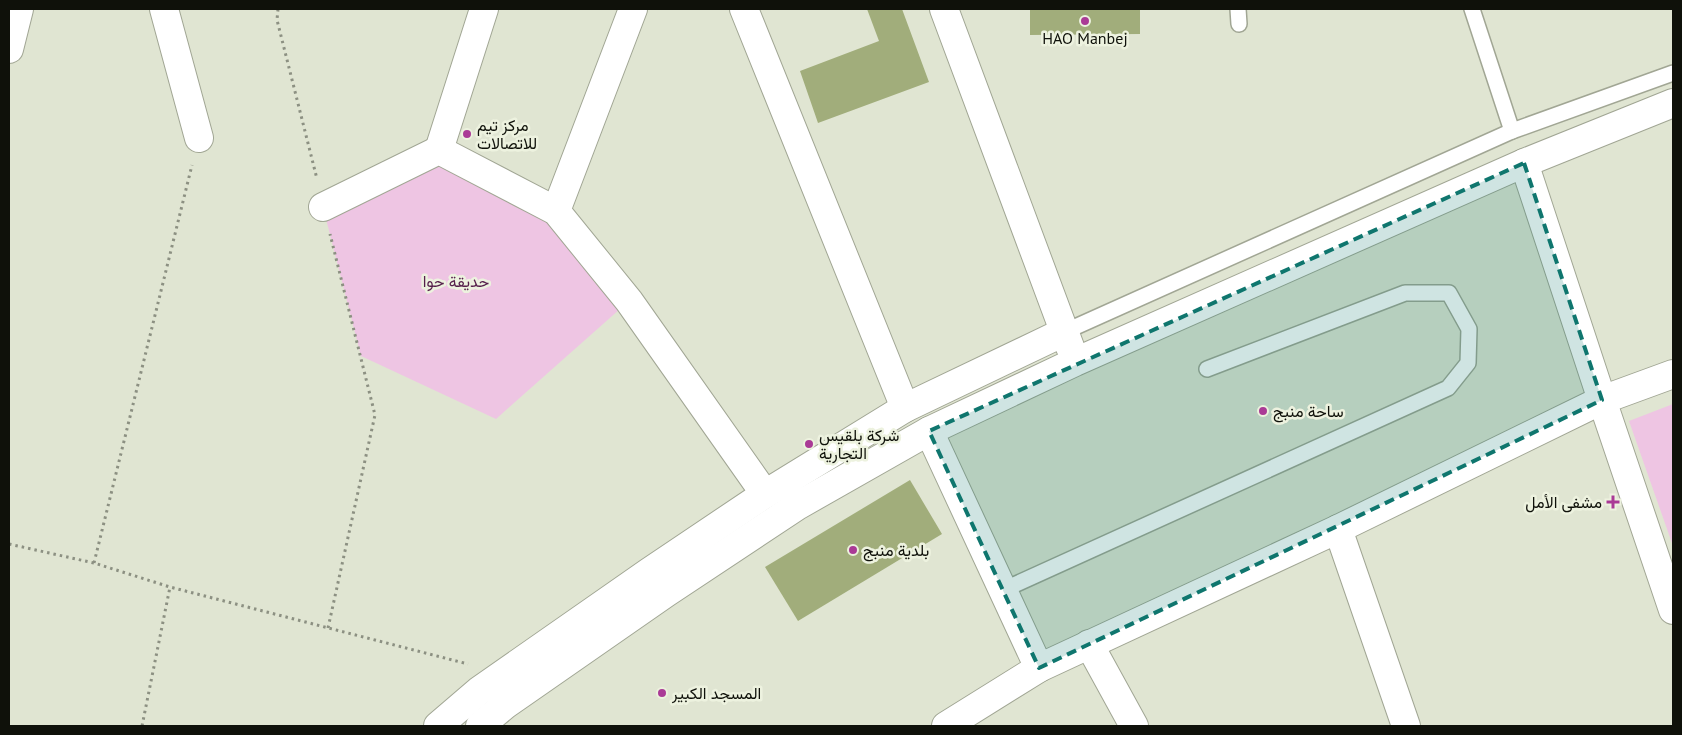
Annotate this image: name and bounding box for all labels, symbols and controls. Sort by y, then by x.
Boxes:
marker: HAO Manbej [1079,15,1091,27]
place label: HAO Manbej [1042,28,1128,48]
place label: مركز تيم للاتصالات [477,115,537,153]
marker: مركز تيم للاتصالات [461,128,473,140]
park label: حديقة حوا [423,271,489,292]
place label: ساحة منبج [1273,401,1344,423]
marker: ساحة منبج [1257,405,1269,417]
place label: شركة بلقيس التجارية [819,425,899,464]
marker: شركة بلقيس التجارية [803,438,815,450]
place label: مشفى اﻷمل [1525,492,1602,513]
marker: مشفى اﻷمل [1606,495,1620,509]
place label: بلدية منبج [863,540,929,562]
marker: بلدية منبج [847,544,859,556]
place label: المسجد الكبير [671,683,761,704]
marker: المسجد الكبير [656,687,668,699]

